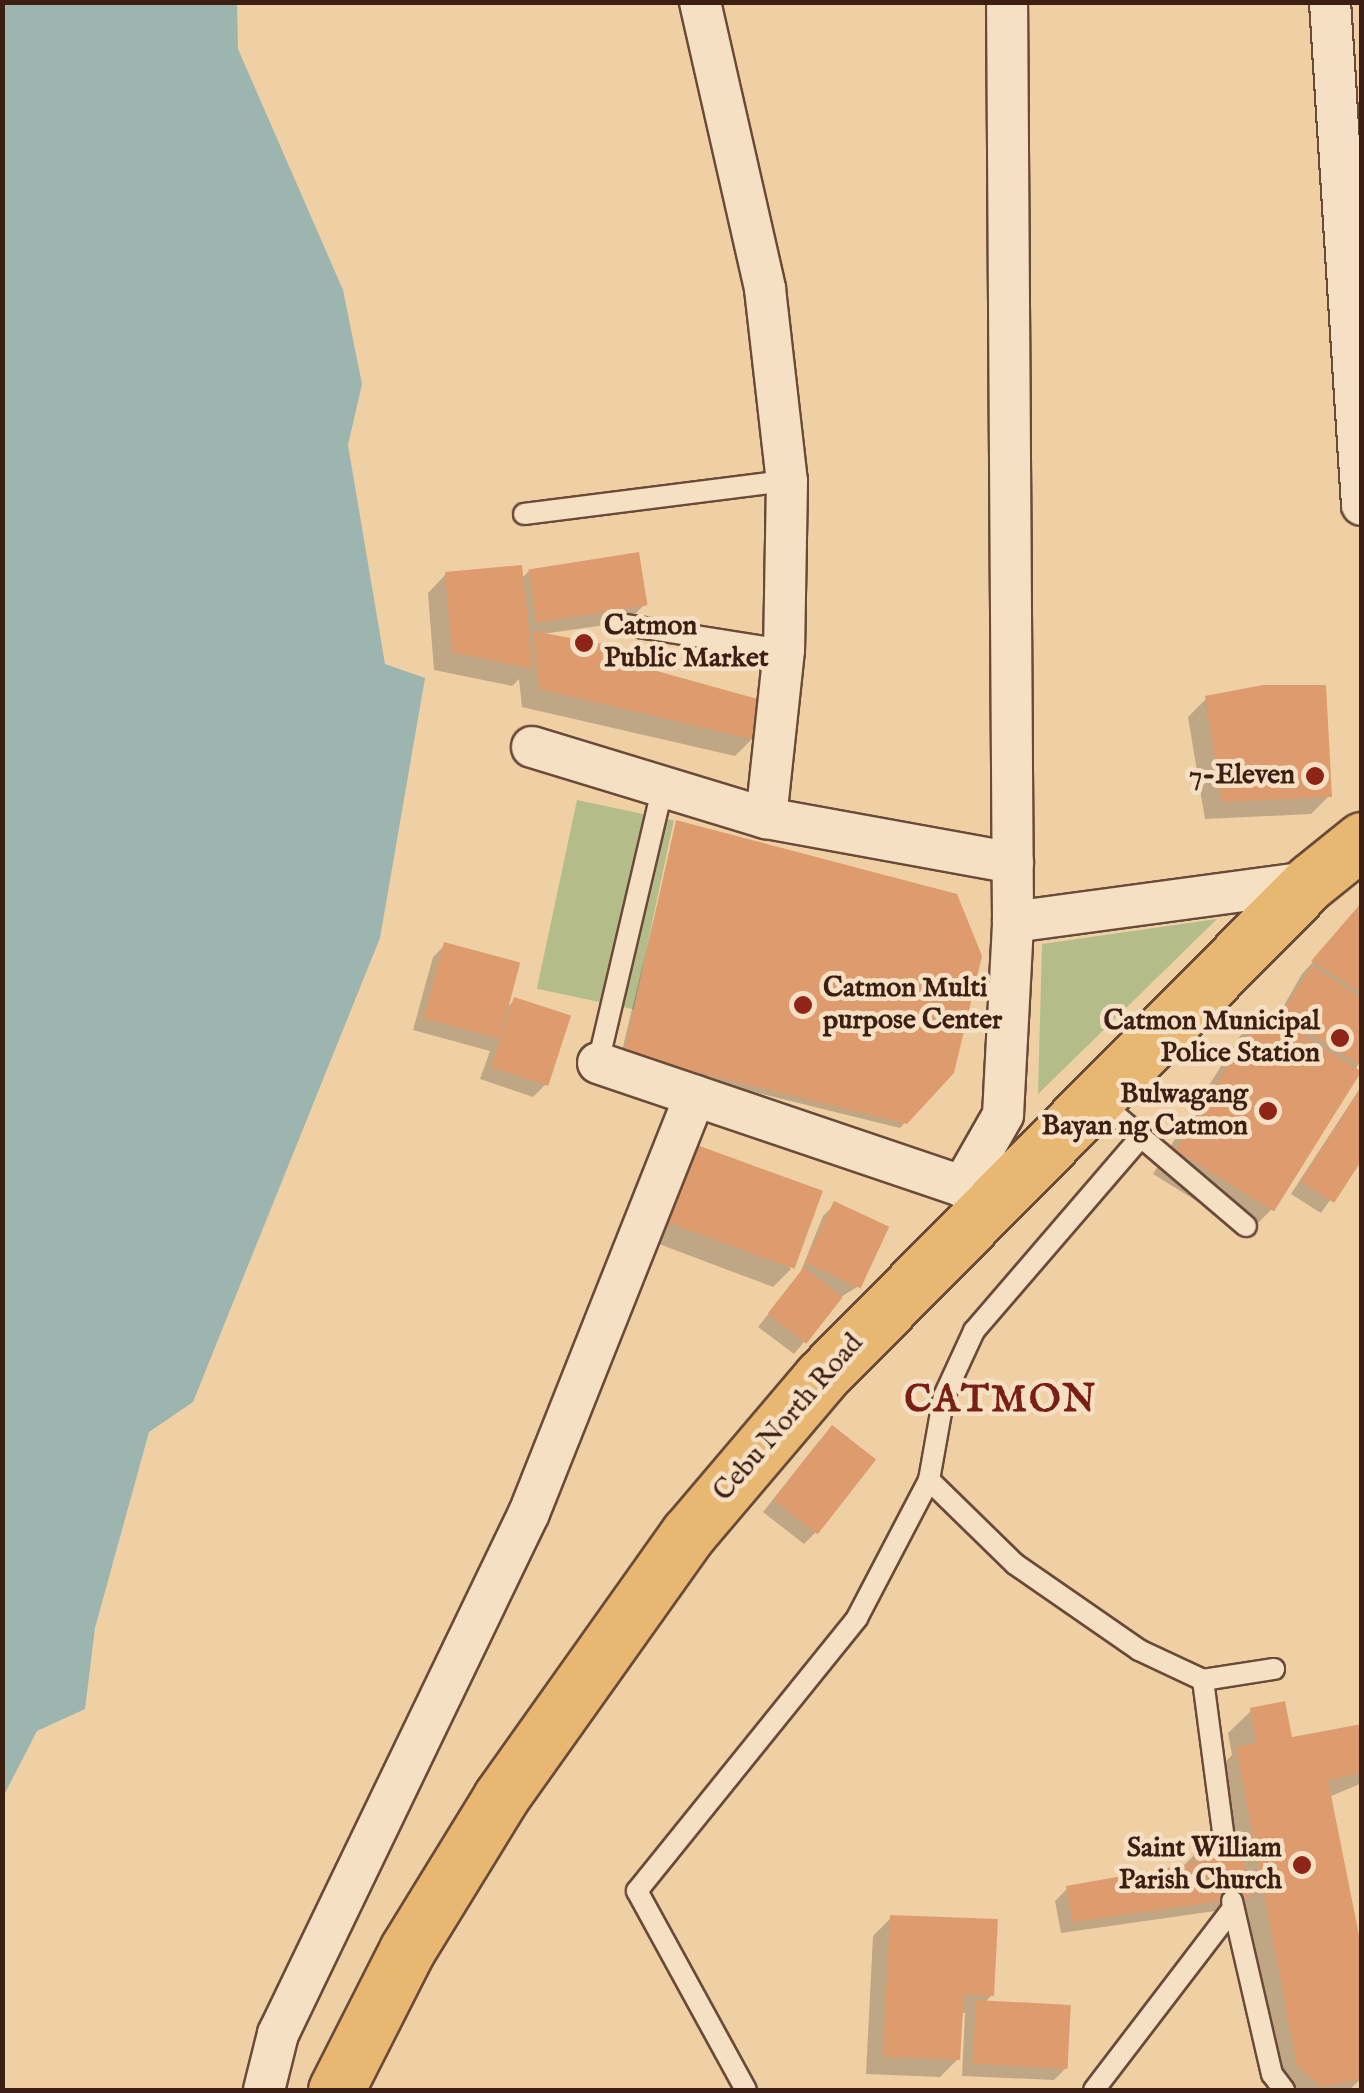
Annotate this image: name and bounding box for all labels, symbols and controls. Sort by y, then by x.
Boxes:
place label: Catmon Public Market [604,610,769,676]
marker: Catmon Public Market [573,632,595,654]
place label: 7-Eleven [1189,759,1295,793]
marker: 7-Eleven [1304,765,1326,787]
place label: Catmon Multi purpose Center [823,972,1002,1038]
marker: Catmon Multi purpose Center [792,994,814,1016]
place label: Catmon Municipal Police Station [1104,1005,1320,1071]
marker: Catmon Municipal Police Station [1329,1027,1351,1049]
place label: Bulwagang Bayan ng Catmon [1042,1078,1248,1144]
marker: Bulwagang Bayan ng Catmon [1257,1100,1279,1122]
street label: Cebu North Road [707,1327,871,1509]
district label: CATMON [904,1379,1098,1425]
place label: Saint William Parish Church [1119,1832,1282,1898]
marker: Saint William Parish Church [1291,1854,1313,1876]

